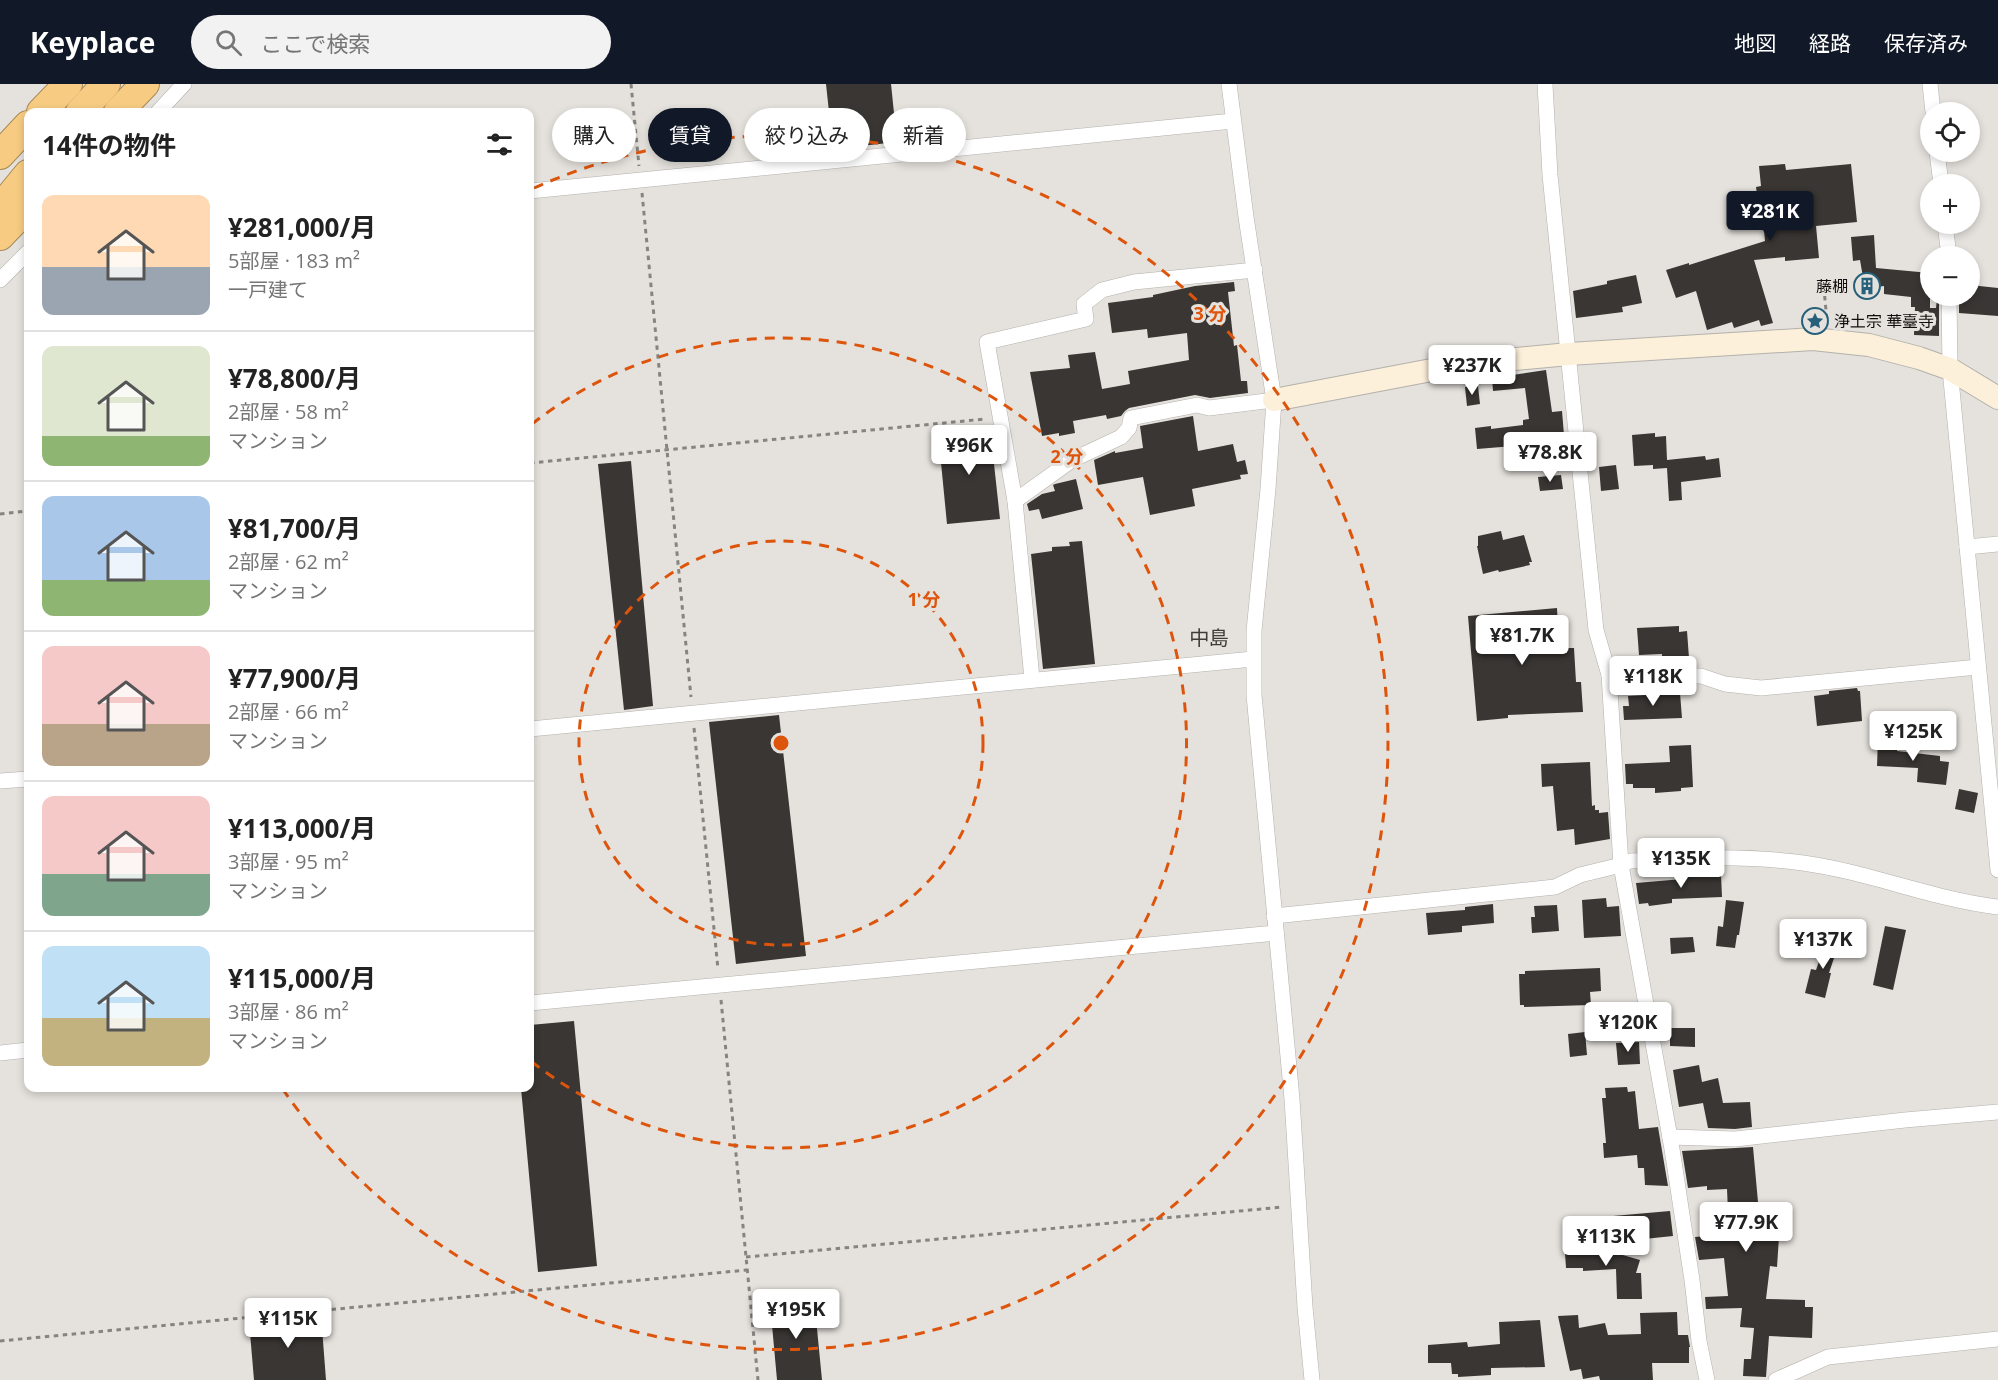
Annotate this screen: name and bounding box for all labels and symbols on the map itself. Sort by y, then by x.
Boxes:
pin: ¥281K [1728,191,1812,242]
building icon: 藤棚 [1852,271,1882,301]
place label: 藤棚 [1816,275,1848,297]
text: 3 分 [1194,301,1226,325]
place icon: 浄土宗 華臺寺 [1800,306,1830,336]
place label: 浄土宗 華臺寺 [1834,310,1934,332]
pin: ¥237K [1430,345,1514,396]
pin: ¥96K [933,425,1005,476]
pin: ¥78.8K [1501,432,1599,483]
text: 2 分 [1051,444,1083,468]
text: 1 分 [908,587,940,611]
pin: ¥81.7K [1473,615,1571,666]
district label: 中島 [1189,624,1229,651]
pin: ¥118K [1611,656,1695,707]
pin: ¥125K [1871,711,1955,762]
centre of rings [771,733,791,753]
pin: ¥135K [1639,838,1723,889]
pin: ¥137K [1781,919,1865,970]
pin: ¥120K [1586,1002,1670,1053]
pin: ¥77.9K [1697,1202,1795,1253]
pin: ¥113K [1564,1216,1648,1267]
pin: ¥195K [754,1289,838,1340]
pin: ¥115K [246,1298,330,1349]

